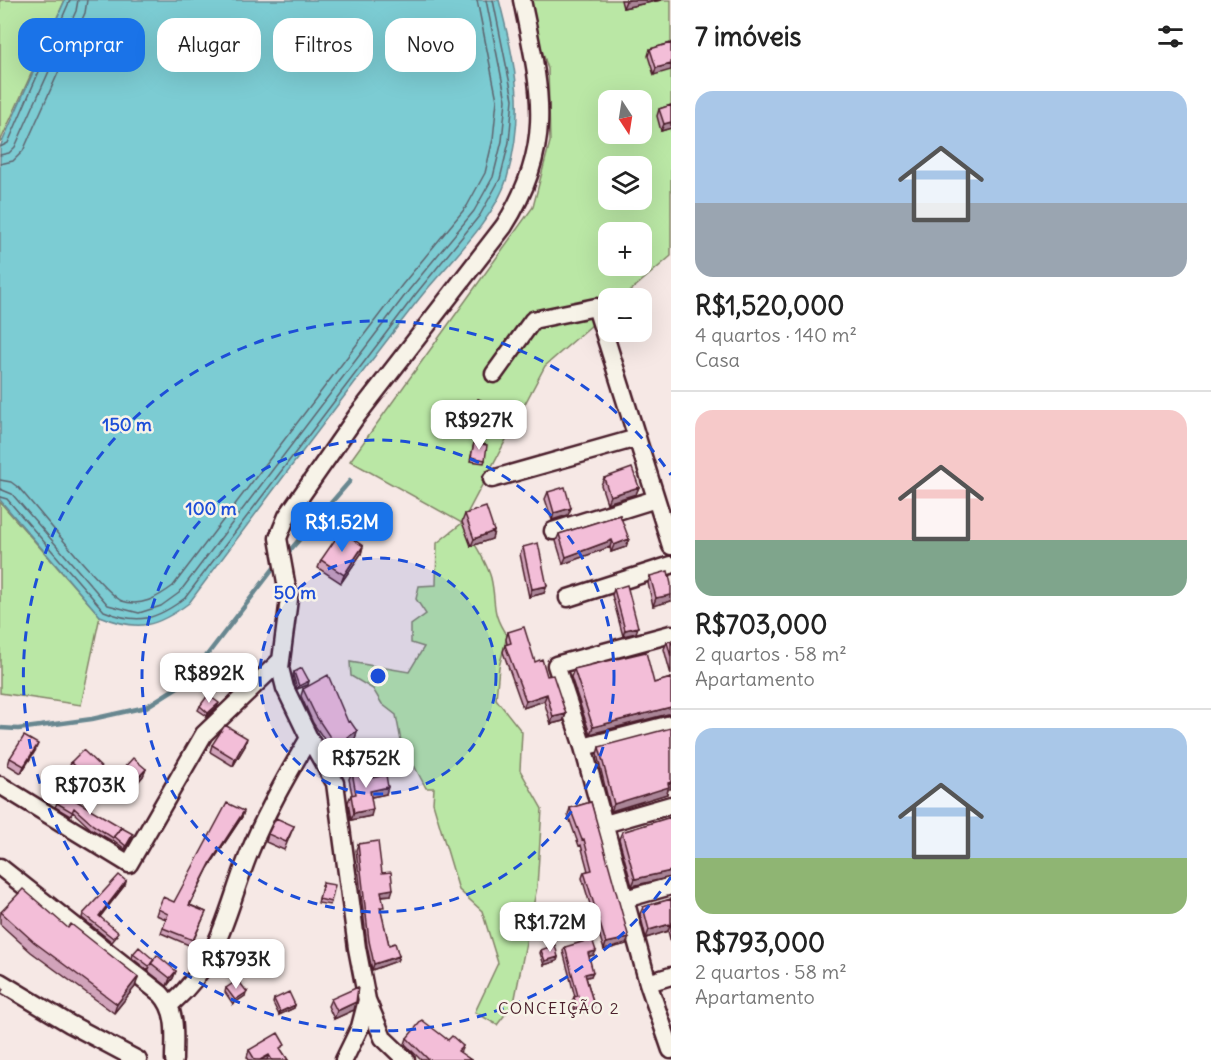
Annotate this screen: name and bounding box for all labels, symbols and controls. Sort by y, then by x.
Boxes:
chip: Comprar [18,18,145,72]
chip: Alugar [157,18,261,72]
chip: Filtros [273,18,373,72]
chip: Novo [385,18,476,72]
text: 7 imóveis [695,20,801,53]
icon: filters [1154,20,1187,53]
north arrow [598,90,652,144]
map controls [598,90,652,342]
icon: home [887,130,995,238]
button: layers [598,156,652,210]
button: + [598,222,652,276]
button: − [598,288,652,342]
text: R$1,520,000 [695,289,844,322]
text: 4 quartos · 140 m² [695,322,857,347]
text: Casa [695,347,740,372]
pin: R$927K [430,400,528,451]
text: R$927K [445,407,513,432]
text: 150 m [102,413,152,436]
icon: home [887,449,995,557]
text: 100 m [186,497,237,520]
pin: R$1.52M [287,502,397,553]
text: R$1.52M [305,509,379,534]
text: 50 m [274,581,316,604]
text: R$703,000 [695,608,827,641]
text: 2 quartos · 58 m² [695,641,847,666]
pin: R$892K [160,653,258,704]
text: R$892K [174,660,244,685]
centre of rings [368,666,388,686]
text: Apartamento [695,666,815,691]
pin: R$752K [317,738,415,789]
text: R$752K [332,745,400,770]
pin: R$703K [41,765,139,816]
icon: home [887,767,995,875]
text: R$703K [55,772,125,797]
pin: R$1.72M [495,902,605,953]
text: R$1.72M [514,909,586,934]
text: R$793,000 [695,926,825,959]
pin: R$793K [187,939,285,990]
text: R$793K [202,946,270,971]
text: 2 quartos · 58 m² [695,959,847,984]
text: Apartamento [695,984,815,1009]
district label: CONCEIÇÃO 2 [498,998,620,1018]

